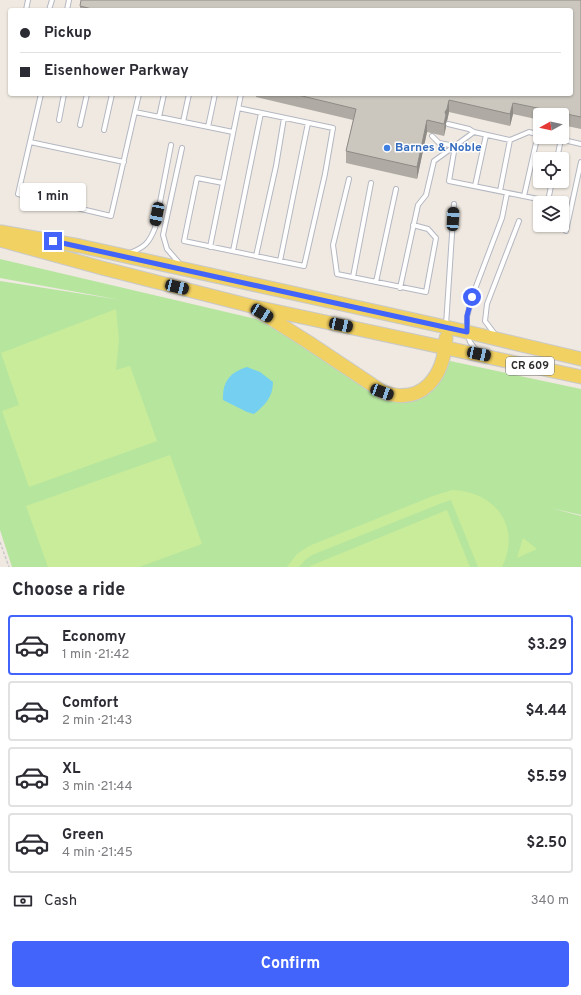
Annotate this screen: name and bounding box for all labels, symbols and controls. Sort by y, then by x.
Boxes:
text: Pickup [44,24,92,43]
text: Eisenhower Parkway [44,62,189,81]
north arrow [533,108,569,144]
map controls [533,108,569,232]
place label: Barnes & Noble [395,140,482,156]
marker: Barnes & Noble [382,143,392,153]
button: locate [533,152,569,188]
callout: 1 min [20,183,86,211]
text: 1 min [37,189,69,205]
button: layers [533,196,569,232]
car [149,201,165,227]
car [446,207,460,231]
route end [44,232,62,250]
car [164,278,190,296]
route start [463,288,481,306]
car [249,302,275,324]
car [328,317,354,333]
car [466,346,492,362]
road number: CR 609 [506,357,554,375]
car [369,382,395,402]
text: Choose a ride [12,579,125,602]
icon: car [14,627,50,663]
text: Economy [62,628,126,647]
text: $3.29 [527,636,567,655]
text: 1 min · 21:42 [62,647,129,663]
icon: car [14,693,50,729]
text: Comfort [62,694,119,713]
text: $4.44 [525,702,567,721]
text: 2 min · 21:43 [62,713,132,729]
icon: car [14,759,50,795]
text: XL [62,760,80,779]
text: $5.59 [527,768,567,787]
text: 3 min · 21:44 [62,779,133,795]
icon: car [14,825,50,861]
text: Green [62,826,104,845]
text: $2.50 [526,834,567,853]
text: 4 min · 21:45 [62,845,133,861]
icon: cash [12,890,34,912]
text: Cash [44,892,77,911]
text: 340 m [531,893,569,909]
button: Confirm [12,941,569,987]

